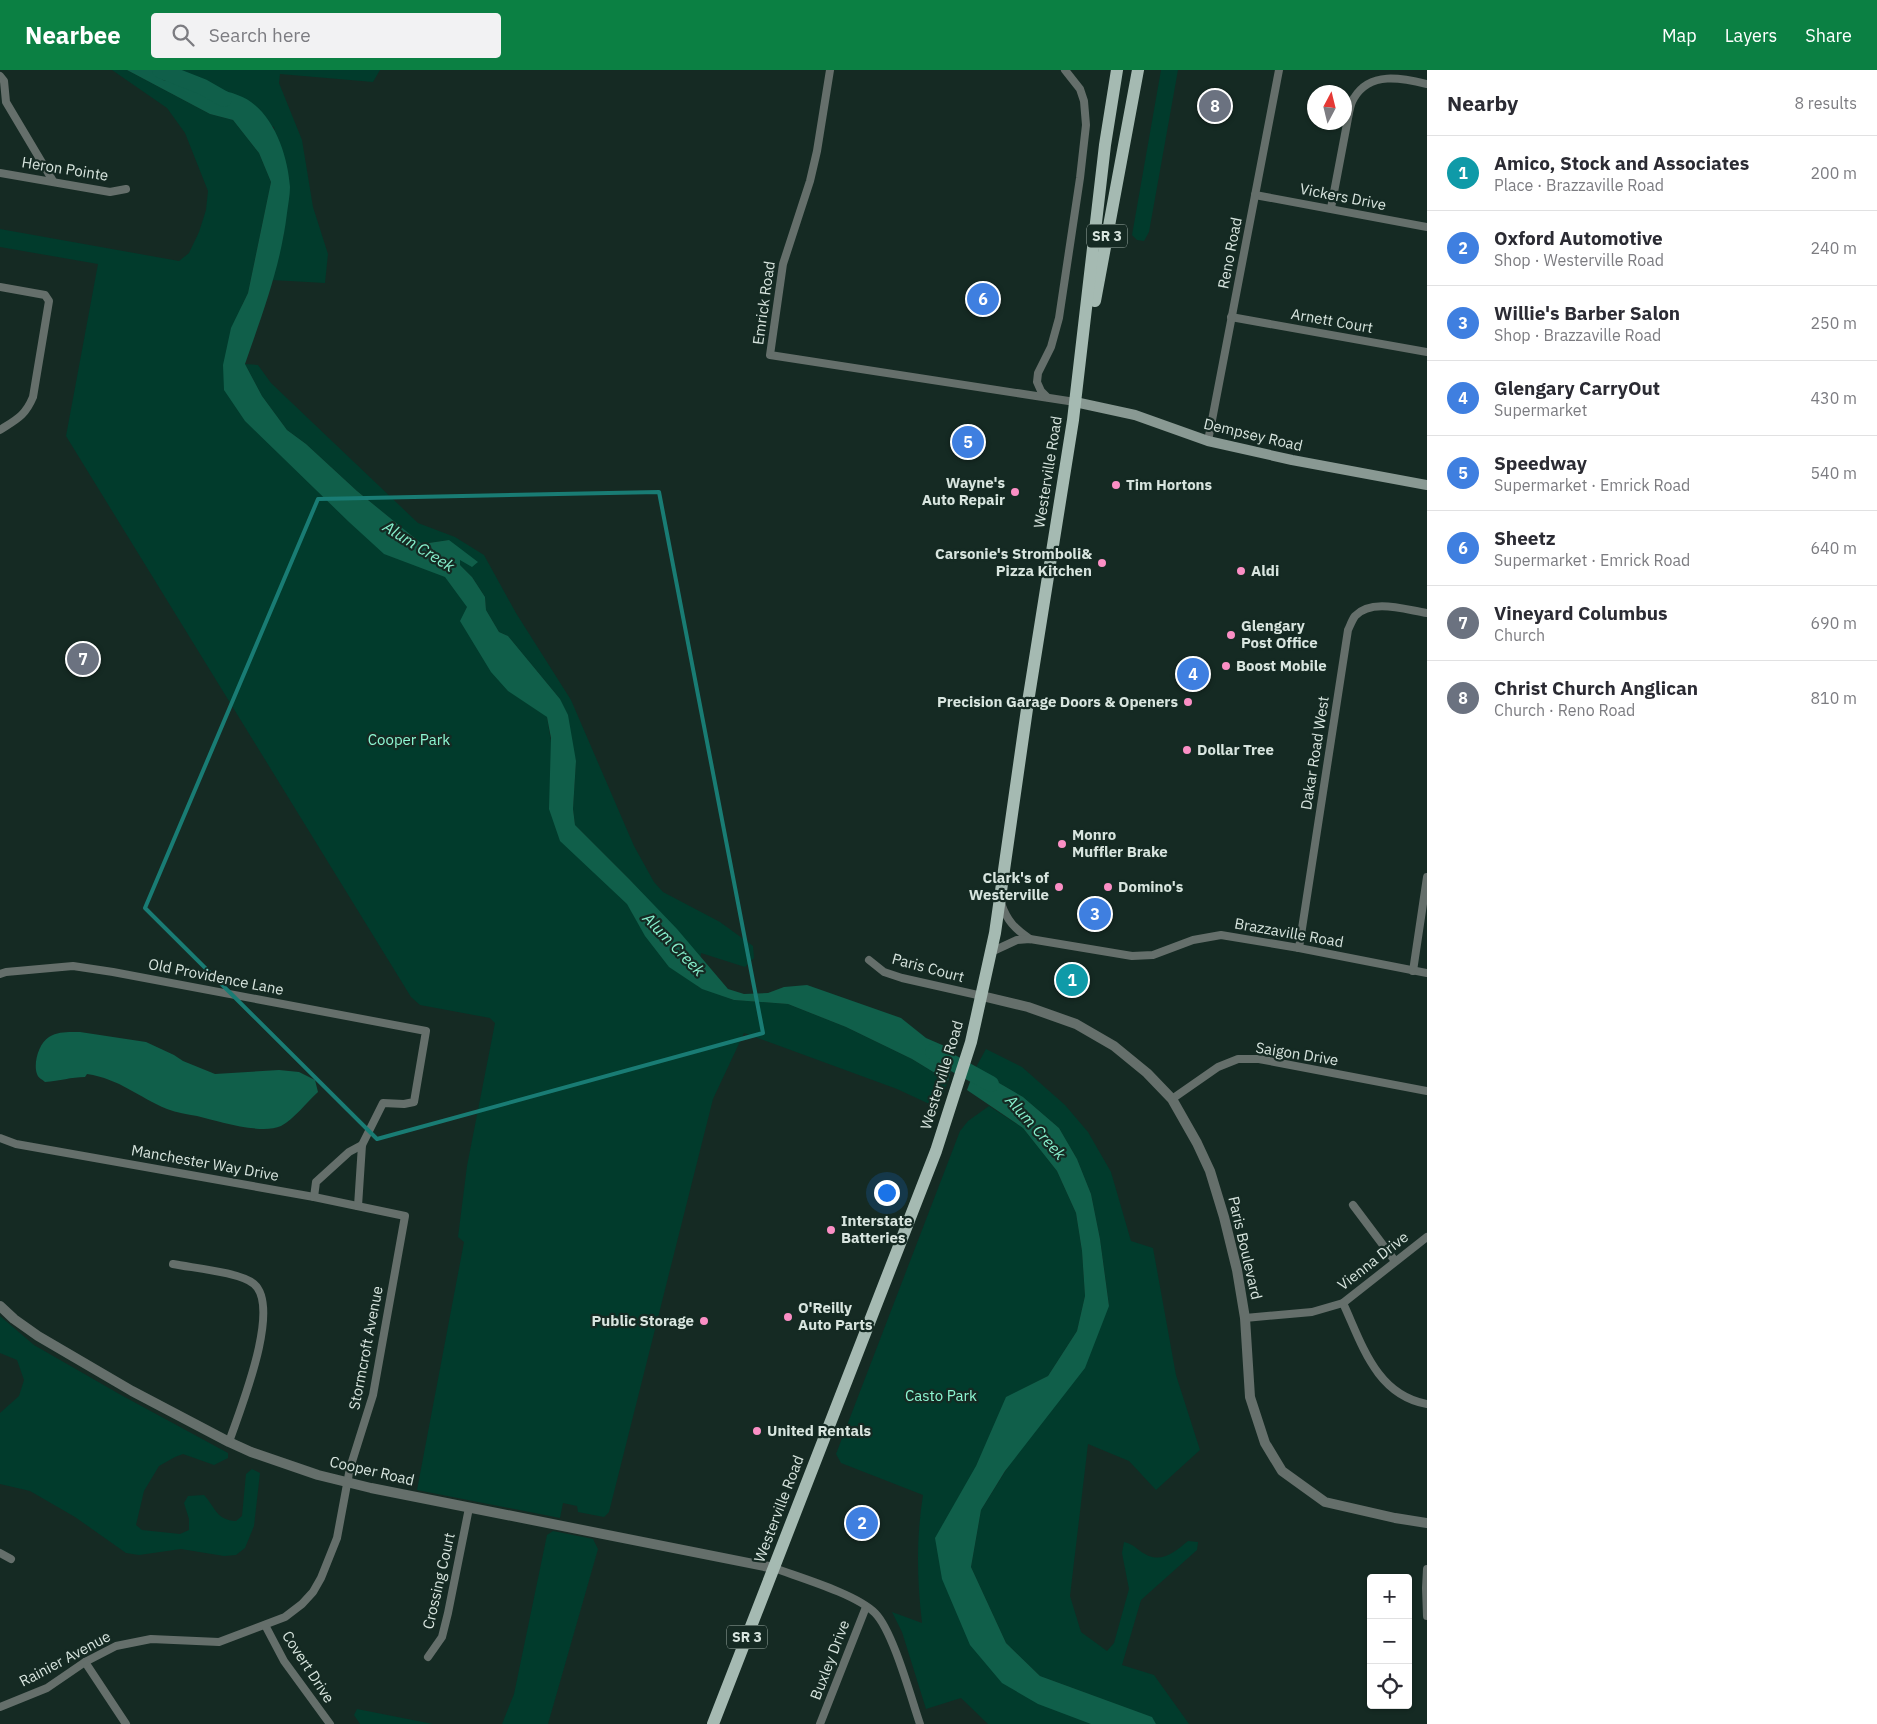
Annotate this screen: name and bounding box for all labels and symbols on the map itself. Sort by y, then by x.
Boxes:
north arrow [1307,85,1352,130]
pin: 8 [1199,87,1231,125]
street label: Heron Pointe [20,152,110,185]
street label: Vickers Drive [1298,179,1388,214]
street label: Reno Road [1213,215,1246,290]
road number: SR 3 [1087,224,1127,248]
street label: Emrick Road [748,260,779,346]
pin: 6 [967,280,999,318]
street label: Arnett Court [1290,304,1375,337]
street label: Dempsey Road [1202,414,1304,455]
street label: Westerville Road [1029,415,1066,529]
pin: 5 [952,423,984,461]
place label: Wayne's Auto Repair [922,473,1005,509]
place label: Tim Hortons [1126,475,1213,494]
marker: Tim Hortons [1110,479,1122,491]
marker: Wayne's Auto Repair [1009,486,1021,498]
water label: Alum Creek [379,516,459,576]
place label: Carsonie's Stromboli& Pizza Kitchen [935,544,1092,580]
marker: Carsonie's Stromboli& Pizza Kitchen [1096,557,1108,569]
place label: Aldi [1251,561,1279,580]
marker: Aldi [1235,565,1247,577]
place label: Glengary Post Office [1241,616,1318,652]
marker: Glengary Post Office [1225,629,1237,641]
pin: 7 [67,640,99,678]
pin: 4 [1177,655,1209,693]
place label: Boost Mobile [1236,656,1327,675]
marker: Boost Mobile [1220,660,1232,672]
place label: Precision Garage Doors & Openers [937,692,1178,711]
street label: Dakar Road West [1296,695,1333,811]
marker: Precision Garage Doors & Openers [1182,696,1194,708]
park label: Cooper Park [368,730,450,749]
place label: Dollar Tree [1197,740,1274,759]
marker: Dollar Tree [1181,744,1193,756]
place label: Monro Muffler Brake [1072,825,1168,861]
marker: Monro Muffler Brake [1056,838,1068,850]
place label: Clark's of Westerville [969,868,1050,904]
place label: Domino's [1118,877,1184,896]
marker: Clark's of Westerville [1053,881,1065,893]
marker: Domino's [1102,881,1114,893]
pin: 3 [1079,895,1111,933]
water label: Alum Creek [638,907,710,980]
street label: Brazzaville Road [1233,914,1345,951]
street label: Paris Court [890,949,966,986]
street label: Old Providence Lane [147,954,285,999]
pin: 1 [1056,961,1088,999]
street label: Westerville Road [916,1018,967,1132]
street label: Saigon Drive [1254,1038,1340,1069]
water label: Alum Creek [1001,1090,1071,1164]
street label: Manchester Way Drive [130,1140,280,1185]
your location [874,1180,900,1206]
street label: Paris Boulevard [1224,1194,1267,1301]
place label: Interstate Batteries [841,1211,912,1247]
marker: Interstate Batteries [825,1224,837,1236]
street label: Vienna Drive [1334,1227,1412,1294]
street label: Stormcroft Avenue [344,1284,387,1412]
place label: O'Reilly Auto Parts [798,1298,873,1334]
place label: Public Storage [592,1311,694,1330]
marker: O'Reilly Auto Parts [782,1311,794,1323]
marker: Public Storage [698,1315,710,1327]
park label: Casto Park [905,1386,977,1405]
place label: United Rentals [767,1421,871,1440]
marker: United Rentals [751,1425,763,1437]
street label: Cooper Road [328,1452,416,1490]
street label: Westerville Road [749,1453,808,1565]
pin: 2 [846,1504,878,1542]
street label: Crossing Court [418,1531,459,1631]
street label: Buxley Drive [806,1617,853,1702]
road number: SR 3 [727,1625,767,1648]
street label: Rainier Avenue [16,1626,114,1691]
street label: Covert Drive [278,1627,339,1706]

